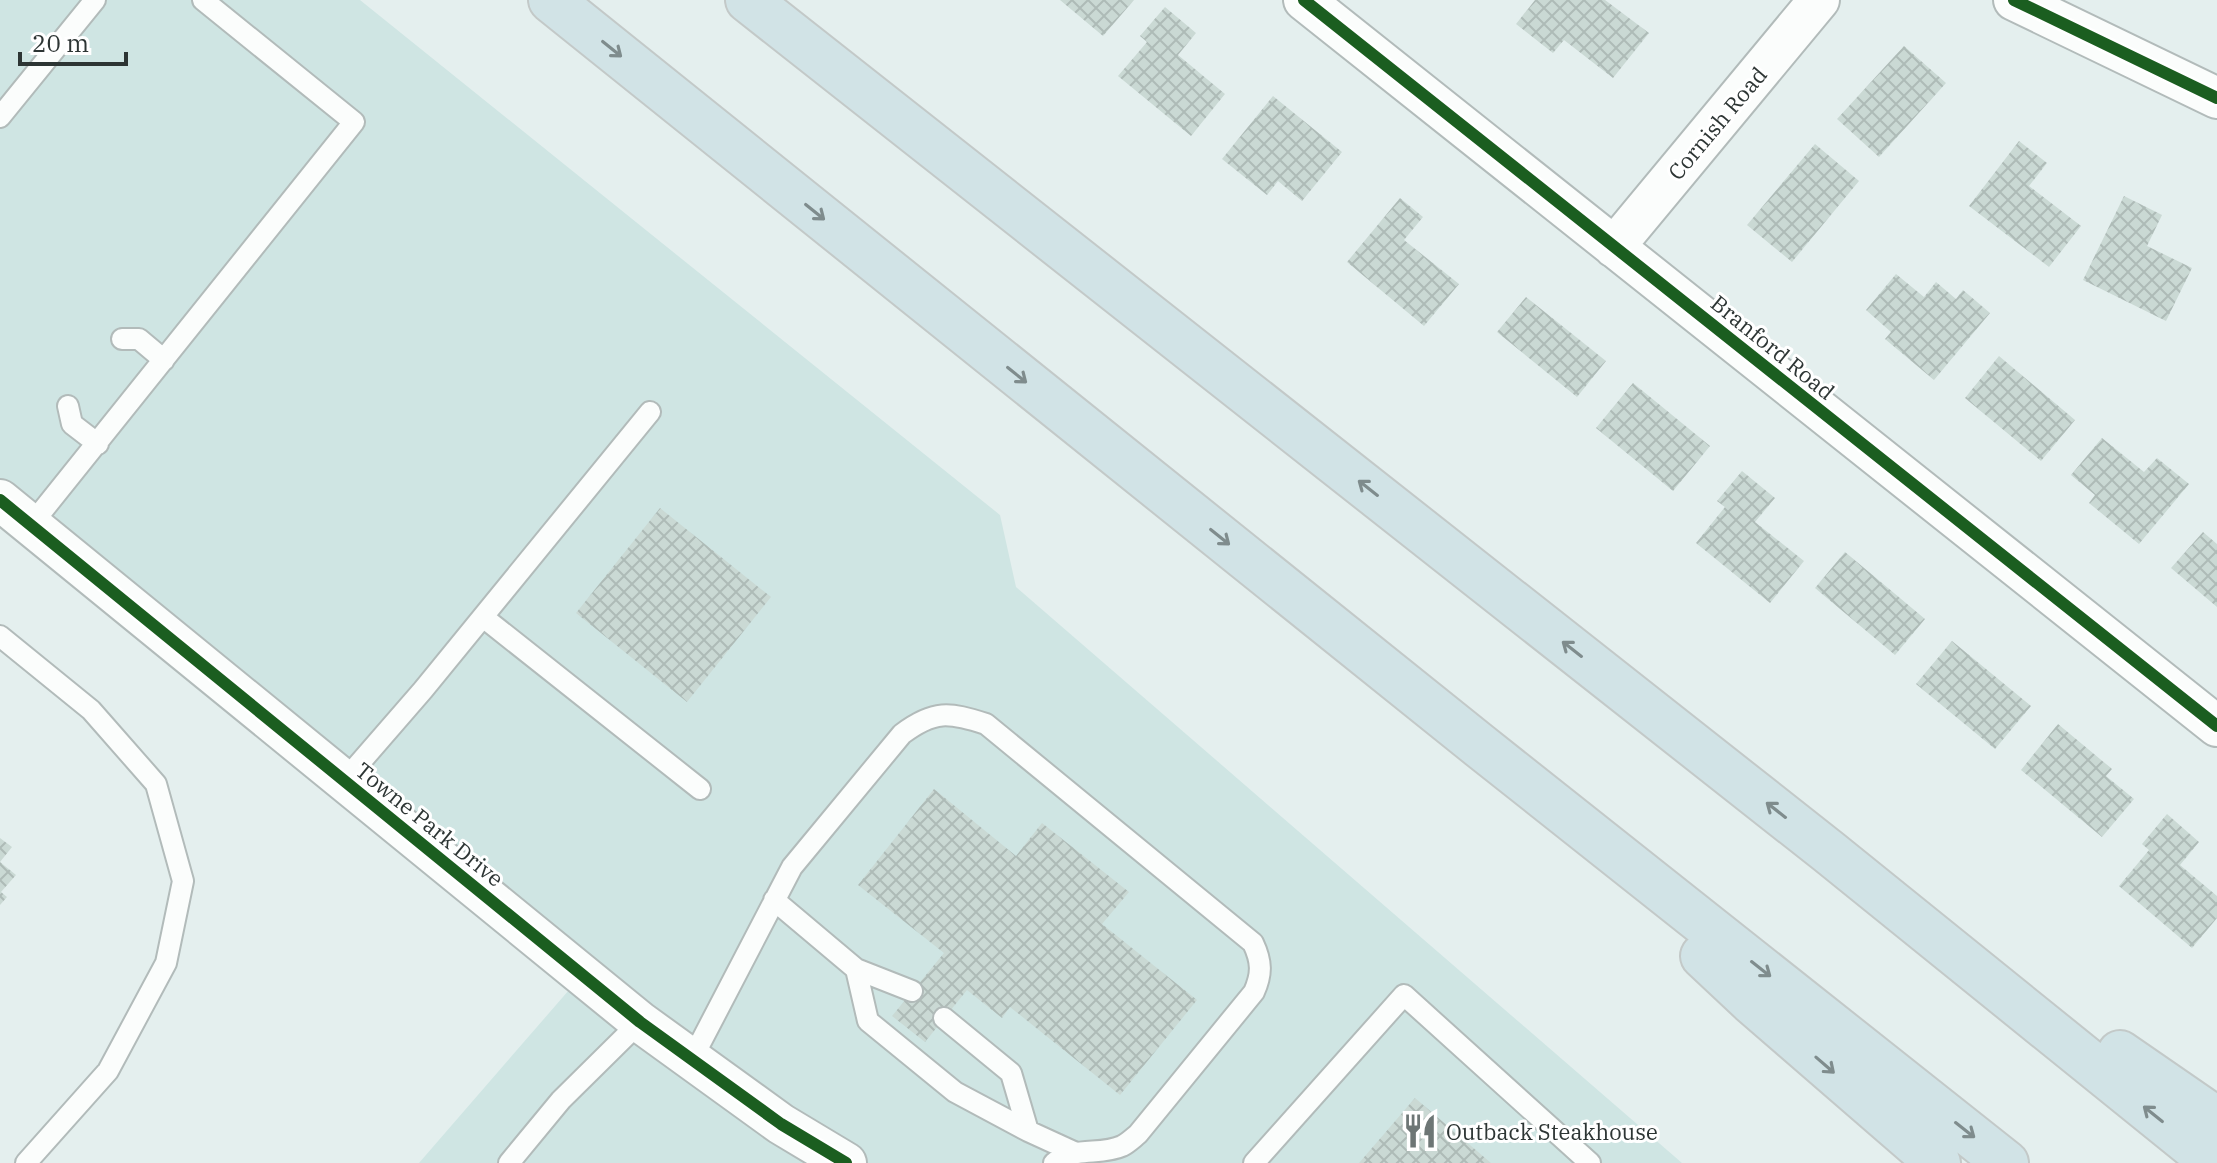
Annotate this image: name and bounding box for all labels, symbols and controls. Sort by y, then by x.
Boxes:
scale bar [20,16,126,66]
text: 20 m [32,27,89,59]
one-way arrow [601,40,622,58]
street label: Cornish Road [1661,60,1773,186]
one-way arrow [804,202,825,220]
street label: Branford Road [1705,288,1841,406]
one-way arrow [1006,366,1027,383]
one-way arrow [1358,480,1379,497]
one-way arrow [1209,529,1230,546]
one-way arrow [1562,641,1583,658]
street label: Towne Park Drive [350,755,510,893]
one-way arrow [1766,802,1787,819]
one-way arrow [1750,960,1771,978]
one-way arrow [1815,1056,1835,1074]
one-way arrow [2143,1105,2164,1123]
restaurant icon: Outback Steakhouse [1401,1112,1439,1150]
place label: Outback Steakhouse [1446,1117,1658,1146]
one-way arrow [1954,1122,1975,1139]

